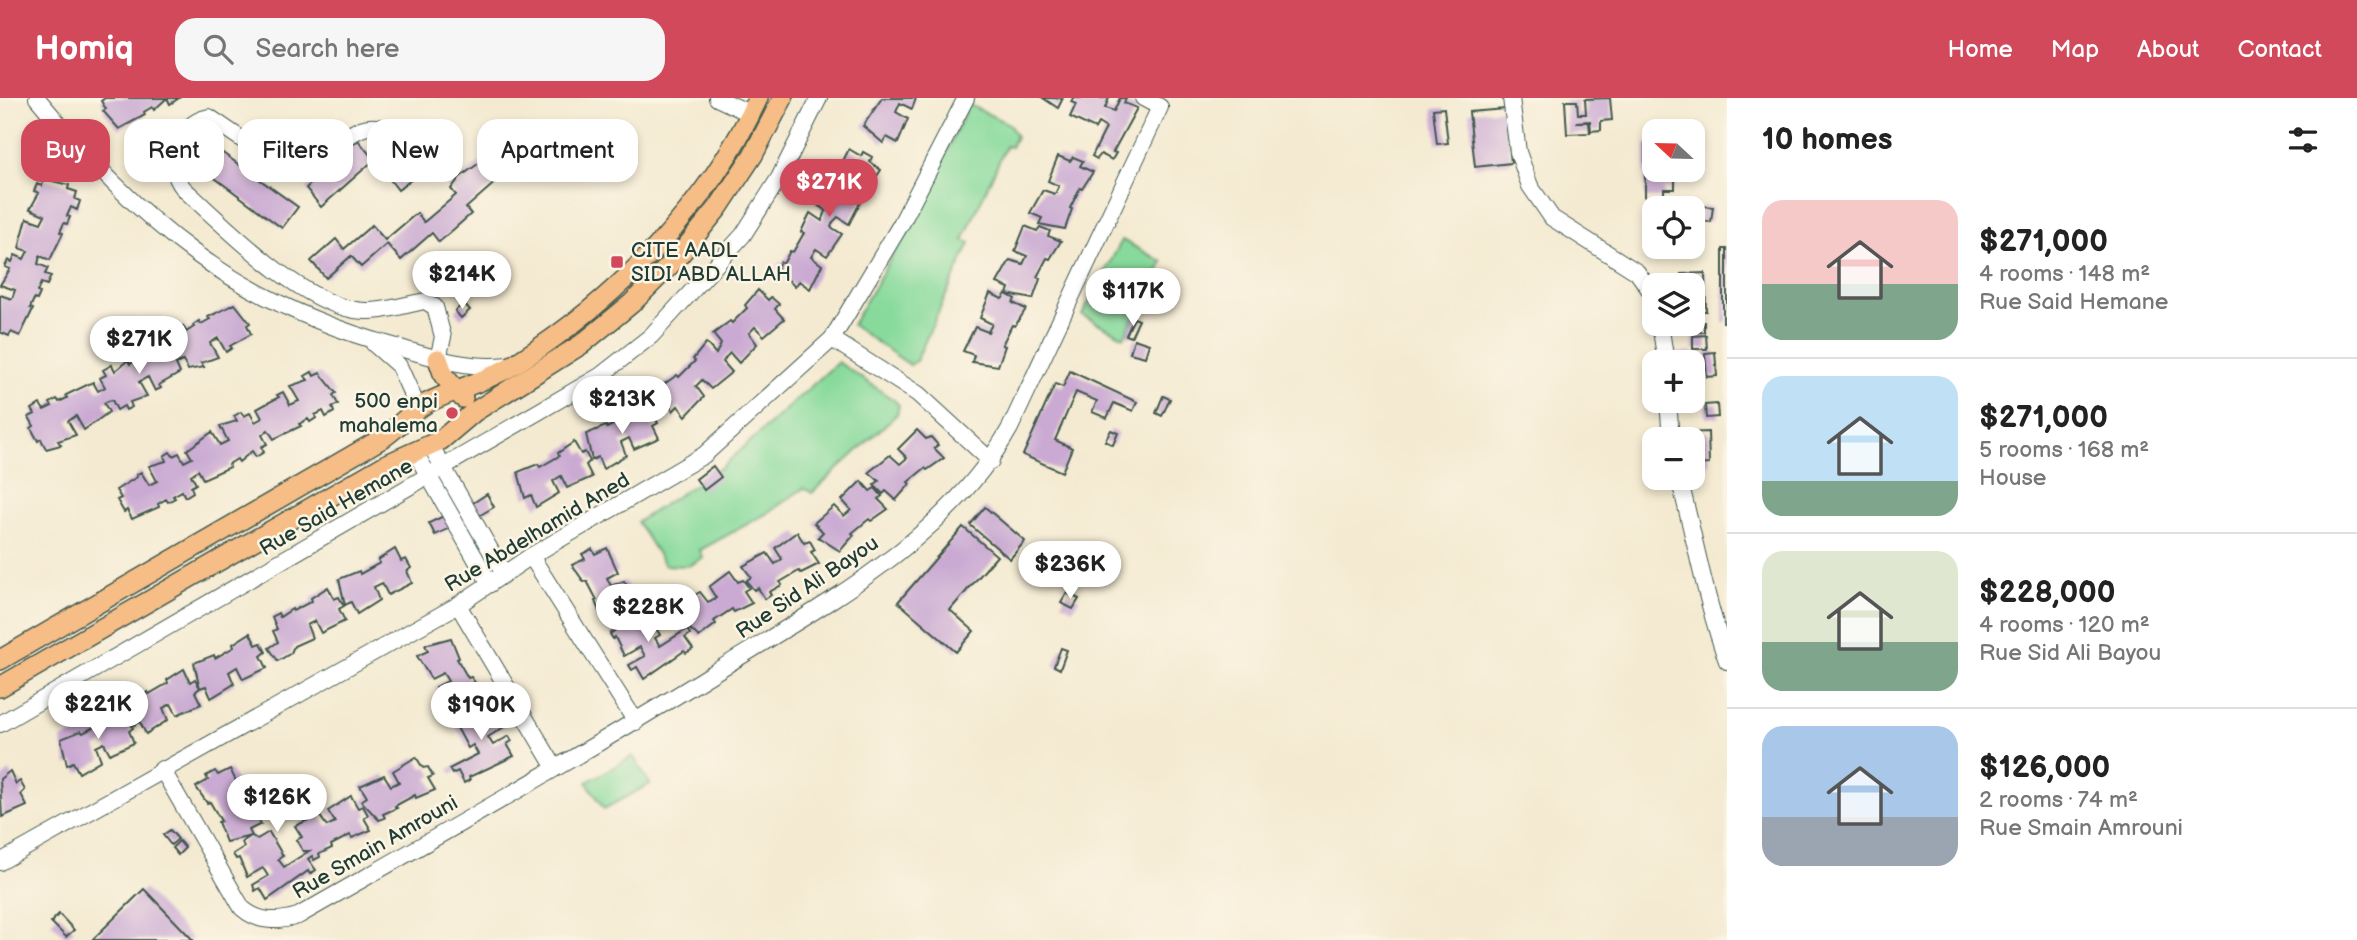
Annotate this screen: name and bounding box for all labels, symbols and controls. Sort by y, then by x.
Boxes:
search box [175,18,665,81]
text: Homiq [35,29,133,69]
icon: search [199,30,237,68]
text: Search here [255,34,400,65]
text: Home [1948,35,2013,64]
text: Map [2051,35,2099,64]
text: About [2137,35,2199,64]
text: Contact [2237,35,2322,64]
chip: Buy [21,119,110,182]
chip: Rent [124,119,224,182]
chip: Filters [238,119,353,182]
chip: New [367,119,463,182]
chip: Apartment [477,119,638,182]
north arrow [1642,119,1704,182]
map controls [1642,119,1705,490]
icon: filters [2284,121,2322,159]
text: 10 homes [1762,122,1893,158]
pin: $271K [780,159,878,219]
text: $271K [796,168,862,196]
button: locate [1642,196,1705,259]
text: $271,000 [1979,224,2108,260]
icon: home [1818,228,1902,312]
place label: CITE AADL SIDI ABD ALLAH [631,238,791,287]
pin: $214K [413,252,511,311]
marker: CITE AADL SIDI ABD ALLAH [609,254,625,270]
text: $214K [428,260,496,288]
text: 4 rooms · 148 m² [1979,260,2150,288]
pin: $117K [1084,268,1182,328]
button: layers [1642,273,1705,336]
text: $117K [1102,277,1164,305]
text: Rue Said Hemane [1979,288,2168,316]
pin: $271K [90,316,188,376]
text: $271K [106,325,172,353]
button: + [1642,350,1705,413]
pin: $213K [573,376,671,436]
text: $213K [588,385,656,413]
place label: 500 enpi mahalema [339,389,438,438]
text: $271,000 [1979,400,2108,436]
icon: home [1818,404,1902,488]
marker: 500 enpi mahalema [444,405,460,421]
button: − [1642,427,1705,490]
text: 5 rooms · 168 m² [1979,436,2149,464]
street label: Rue Said Hemane [255,453,417,561]
text: House [1979,464,2046,492]
street label: Rue Abdelhamid Aned [440,467,634,598]
street label: Rue Sid Ali Bayou [731,531,883,644]
pin: $236K [1021,542,1119,601]
text: $236K [1034,550,1106,578]
text: $228,000 [1979,575,2115,611]
icon: home [1818,579,1902,663]
pin: $228K [599,584,697,644]
text: $228K [612,593,684,621]
text: 4 rooms · 120 m² [1979,611,2150,639]
text: Rue Sid Ali Bayou [1979,639,2161,667]
pin: $221K [49,682,147,741]
pin: $190K [432,682,530,742]
text: $221K [64,690,132,718]
text: $190K [447,691,515,719]
text: $126,000 [1979,750,2110,786]
icon: home [1818,754,1902,838]
pin: $126K [228,774,326,834]
text: $126K [243,783,311,811]
text: 2 rooms · 74 m² [1979,786,2138,814]
street label: Rue Smain Amrouni [288,790,462,905]
text: Rue Smain Amrouni [1979,814,2183,842]

